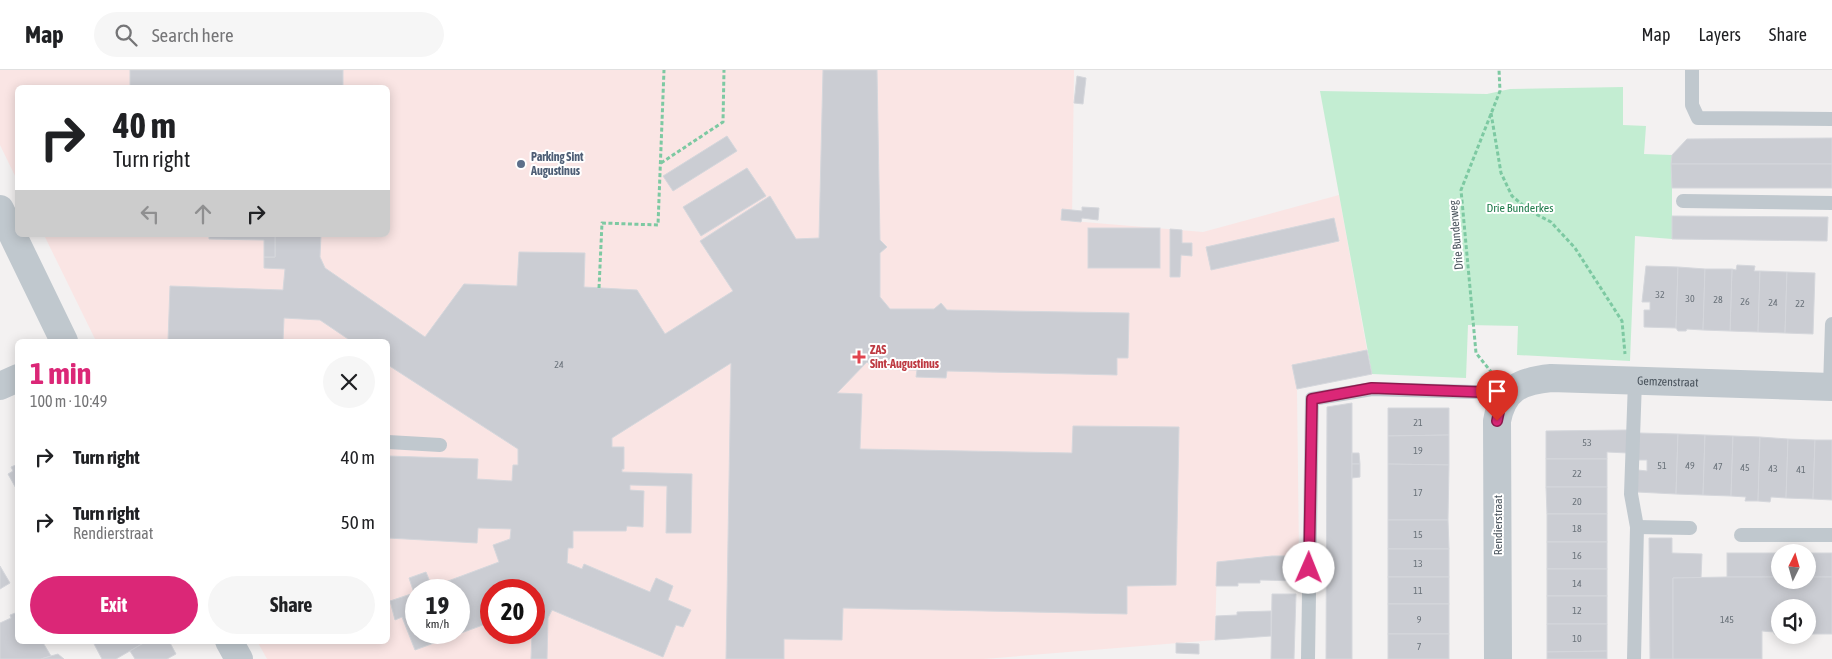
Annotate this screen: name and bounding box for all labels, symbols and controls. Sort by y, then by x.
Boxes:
search box [94,12,444,57]
text: Map [25,21,64,48]
icon: search [112,21,140,49]
text: Search here [152,24,234,46]
text: Map [1641,24,1670,45]
text: Layers [1698,24,1741,45]
text: Share [1769,24,1807,45]
icon: right [30,105,95,170]
text: 40 m [113,105,176,145]
text: Turn right [113,146,190,172]
place label: Parking Sint Augustinus [530,150,584,178]
marker: Parking Sint Augustinus [515,158,527,170]
street label: Drie Bunderweg [1446,199,1466,270]
icon: left [136,200,164,228]
icon: ahead [189,200,217,228]
icon: right [242,200,270,228]
park label: Drie Bunderkes [1487,201,1553,215]
house number: 32 [1655,289,1665,300]
house number: 30 [1685,293,1695,304]
house number: 28 [1713,294,1723,305]
house number: 26 [1740,296,1750,307]
house number: 24 [1768,297,1778,308]
house number: 22 [1795,298,1805,309]
place label: ZAS Sint-Augustinus [870,343,940,371]
marker: ZAS Sint-Augustinus [852,350,866,364]
text: 1 min [30,356,91,390]
button: close [323,356,375,408]
house number: 24 [554,359,564,370]
pin [1476,370,1518,421]
street label: Gemzenstraat [1637,374,1699,390]
icon: arrive [1483,377,1511,405]
text: 100 m · 10:49 [30,392,107,410]
house number: 21 [1413,417,1423,428]
house number: 53 [1582,437,1592,448]
icon: right [30,443,58,471]
house number: 19 [1413,445,1423,456]
text: Turn right [73,446,140,468]
text: 40 m [341,446,375,468]
house number: 51 [1657,460,1667,471]
house number: 49 [1685,460,1695,471]
house number: 47 [1713,461,1723,472]
house number: 45 [1740,462,1750,473]
house number: 43 [1768,463,1778,474]
house number: 41 [1796,464,1806,475]
house number: 22 [1572,468,1582,479]
house number: 17 [1413,487,1423,498]
street label: Rendierstraat [1491,494,1505,555]
house number: 20 [1572,496,1582,507]
text: Turn right [73,502,140,524]
icon: right [30,508,58,536]
text: 50 m [341,511,375,533]
house number: 18 [1572,523,1582,534]
text: Rendierstraat [73,524,153,542]
house number: 15 [1413,529,1423,540]
position arrow [1282,541,1334,593]
north arrow [1771,544,1816,589]
map controls [1771,544,1816,644]
house number: 16 [1572,550,1582,561]
house number: 13 [1413,558,1423,569]
button: Exit [30,576,198,634]
button: Share [208,576,375,634]
house number: 14 [1572,578,1582,589]
speed limit sign: 20 [480,579,545,644]
house number: 11 [1413,585,1423,596]
text: 19 [426,591,449,619]
button: sound [1771,599,1816,644]
house number: 12 [1572,605,1582,616]
house number: 9 [1417,614,1422,625]
house number: 145 [1720,614,1734,625]
text: km/h [426,617,449,631]
house number: 10 [1572,633,1582,644]
house number: 7 [1417,641,1422,652]

